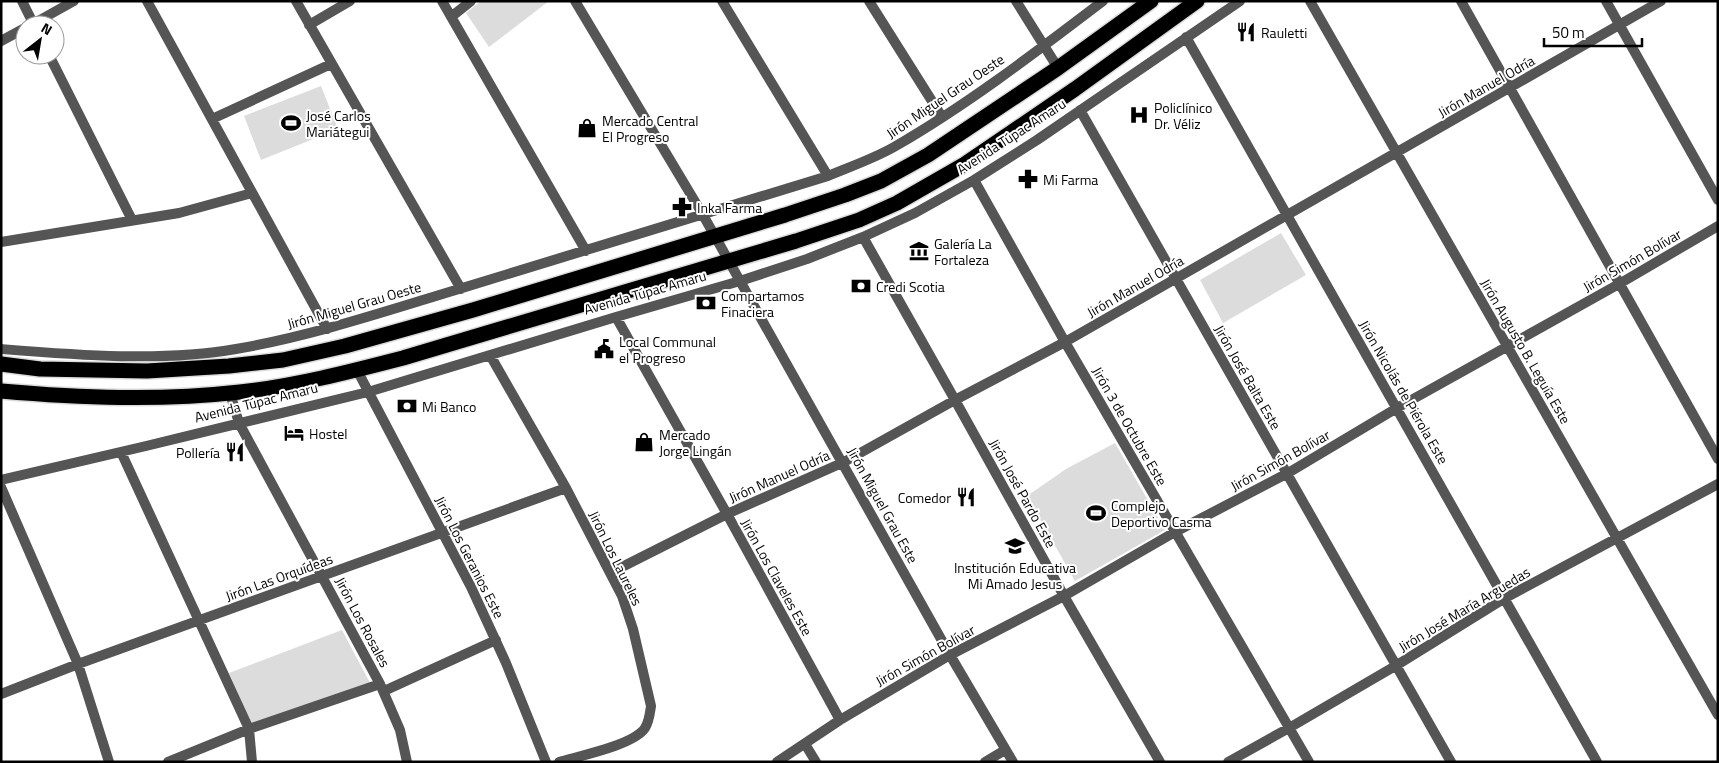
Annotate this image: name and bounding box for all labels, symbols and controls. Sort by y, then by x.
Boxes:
north arrow [15,15,65,65]
scale bar [1544,15,1642,47]
text: N [37,17,57,40]
restaurant icon: Rauletti [1235,21,1257,43]
text: 50 m [1552,21,1585,44]
place label: Rauletti [1261,22,1307,43]
street label: Jirón Miguel Grau Oeste [882,49,1008,143]
street label: Jirón Manuel Odría [1434,50,1538,122]
street label: Avenida Túpac Amaru [952,93,1070,179]
place label: Policlínico Dr. Véliz [1154,97,1212,134]
hospital icon: Policlínico Dr. Véliz [1128,104,1150,126]
place label: José Carlos Mariátegui [306,105,371,142]
place label: Mercado Central El Progreso [602,110,699,147]
sports icon: José Carlos Mariátegui [280,112,302,134]
shop icon: Mercado Central El Progreso [576,117,598,139]
pharmacy icon: Mi Farma [1017,168,1039,190]
place label: Mi Farma [1043,169,1098,190]
pharmacy icon: Inka Farma [671,196,693,218]
place label: Inka Farma [697,197,762,218]
street label: Jirón Simón Bolívar [1579,223,1685,297]
place label: Galería La Fortaleza [934,233,992,270]
museum icon: Galería La Fortaleza [908,240,930,262]
street label: Jirón Manuel Odría [1083,250,1187,322]
street label: Avenida Túpac Amaru [581,264,709,320]
street label: Jirón Augusto B. Leguía Este [1476,274,1576,428]
bank icon: Credi Scotia [850,275,872,297]
street label: Jirón Miguel Grau Oeste [285,276,423,334]
place label: Credi Scotia [876,276,945,297]
place label: Compartamos Finaciera [721,285,804,322]
bank icon: Compartamos Finaciera [695,292,717,314]
street label: Jirón Nicolás de Piérola Este [1354,316,1454,468]
street label: Jirón José Balta Este [1209,321,1287,433]
place label: Local Communal el Progreso [619,331,716,368]
public building icon: Local Communal el Progreso [593,338,615,360]
street label: Jirón 3 de Octubre Este [1087,363,1173,489]
street label: Avenida Túpac Amaru [192,377,320,427]
bank icon: Mi Banco [396,395,418,417]
place label: Mi Banco [422,396,476,417]
hotel icon: Hostel [283,422,305,444]
place label: Hostel [309,423,348,444]
place label: Mercado Jorge Lingán [659,424,731,461]
street label: Jirón Simón Bolívar [1226,424,1334,496]
shop icon: Mercado Jorge Lingán [633,431,655,453]
street label: Jirón José Pardo Este [984,435,1062,551]
restaurant icon: Pollería [224,441,246,463]
place label: Pollería [176,442,220,463]
street label: Jirón Miguel Grau Este [842,443,924,567]
street label: Jirón Manuel Odría [725,444,833,508]
restaurant icon: Comedor [955,486,977,508]
place label: Comedor [898,487,951,508]
street label: Jirón Los Geranios Este [430,492,510,622]
place label: Complejo Deportivo Casma [1111,495,1212,532]
sports icon: Complejo Deportivo Casma [1085,502,1107,524]
street label: Jirón Los Laureles [584,507,648,609]
street label: Jirón Los Claveles Este [736,515,818,639]
school or university icon: Institución Educativa Mi Amado Jesus [1004,535,1026,557]
street label: Jirón Las Orquídeas [222,548,336,606]
place label: Institución Educativa Mi Amado Jesus [954,557,1076,594]
street label: Jirón José María Arguedas [1394,561,1534,657]
street label: Jirón Los Rosales [330,573,396,671]
street label: Jirón Simón Bolívar [871,619,979,691]

